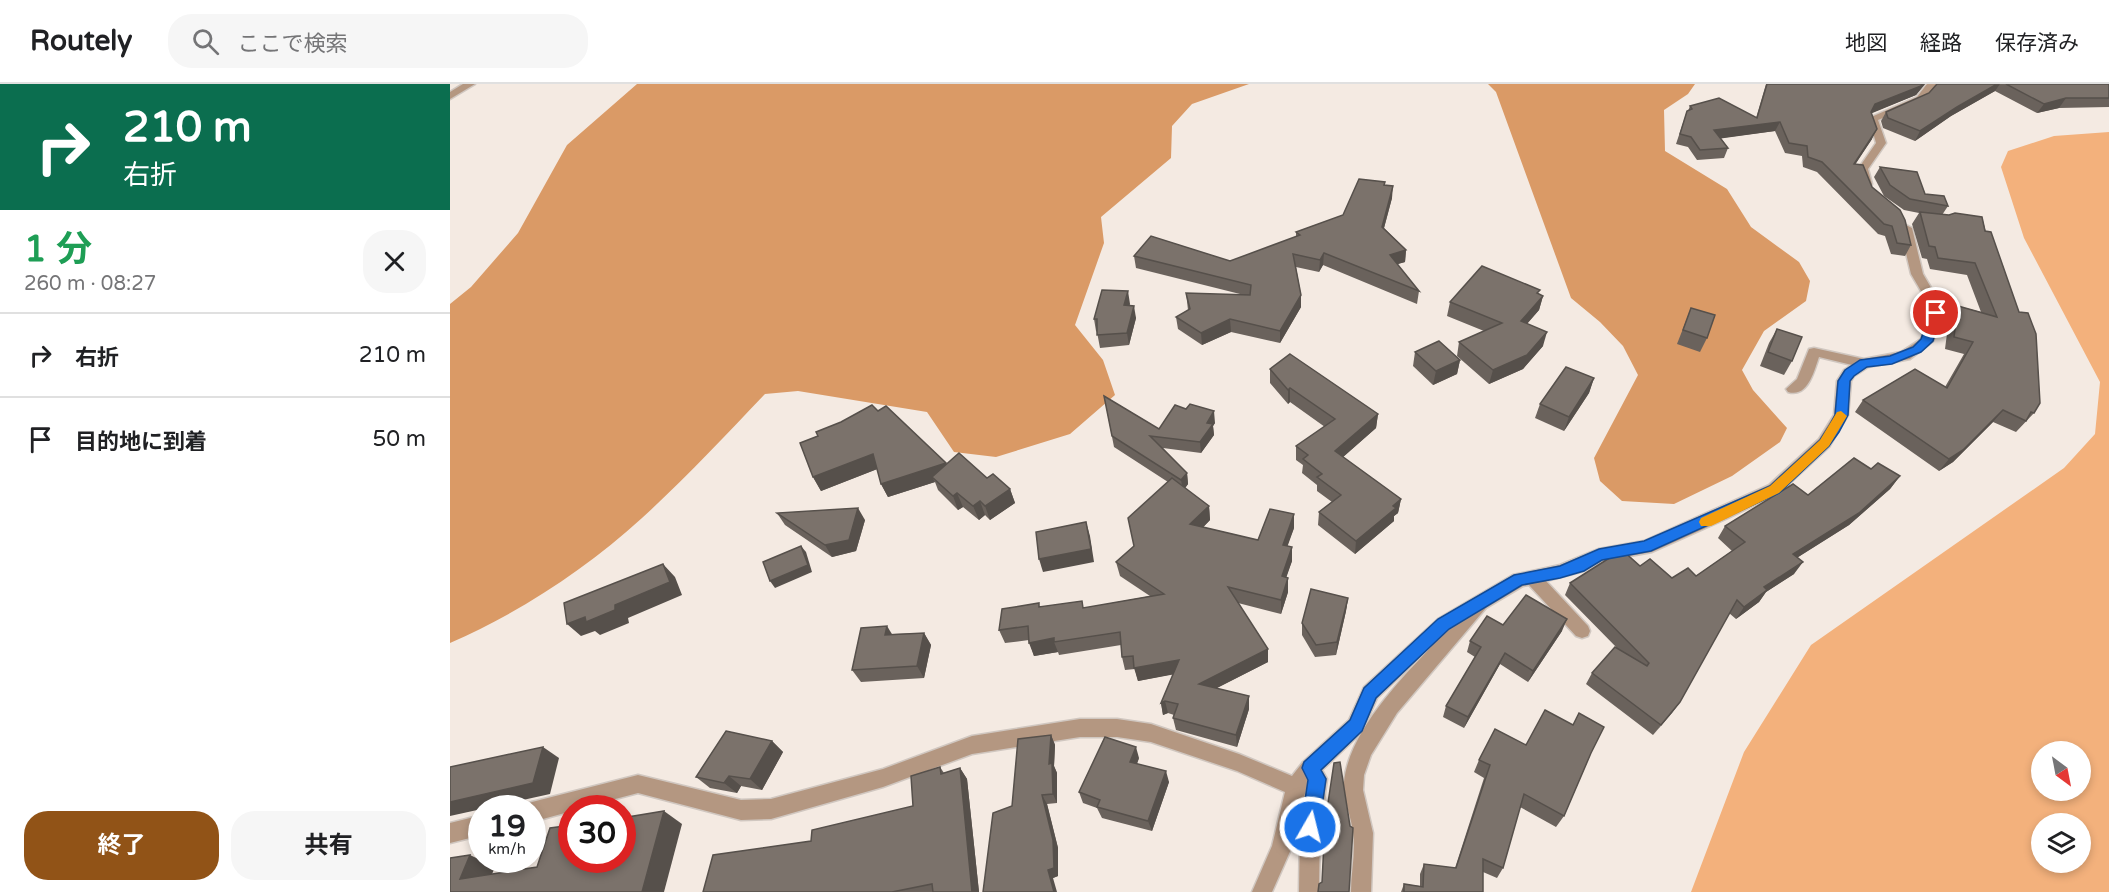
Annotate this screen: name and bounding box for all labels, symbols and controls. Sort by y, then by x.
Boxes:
search box [168,14,588,68]
text: Routely [30,24,132,58]
icon: search [189,25,222,58]
text: ここで検索 [237,31,347,57]
text: 地図 [1845,31,1887,56]
text: 経路 [1920,31,1962,56]
text: 保存済み [1995,31,2079,56]
text: 210 m [123,102,252,153]
icon: right [24,108,102,186]
text: 右折 [123,159,177,192]
text: 1 分 [24,228,92,271]
button: close [363,230,426,293]
text: 260 m · 08:27 [24,272,156,296]
pin [1910,287,1961,338]
icon: arrive [1919,296,1952,329]
icon: right [24,339,57,372]
text: 210 m [359,342,426,368]
text: 右折 [75,345,119,371]
icon: arrive [24,423,57,456]
text: 50 m [372,426,426,452]
text: 目的地に到着 [75,429,207,455]
north arrow [2031,741,2091,801]
map controls [2031,741,2091,873]
speed limit sign: 30 [558,795,636,873]
position arrow [1278,795,1342,859]
text: 19 [488,808,526,845]
button: 終了 [24,811,219,880]
button: 共有 [231,811,426,880]
button: layers [2031,813,2091,873]
text: km/h [488,840,526,858]

